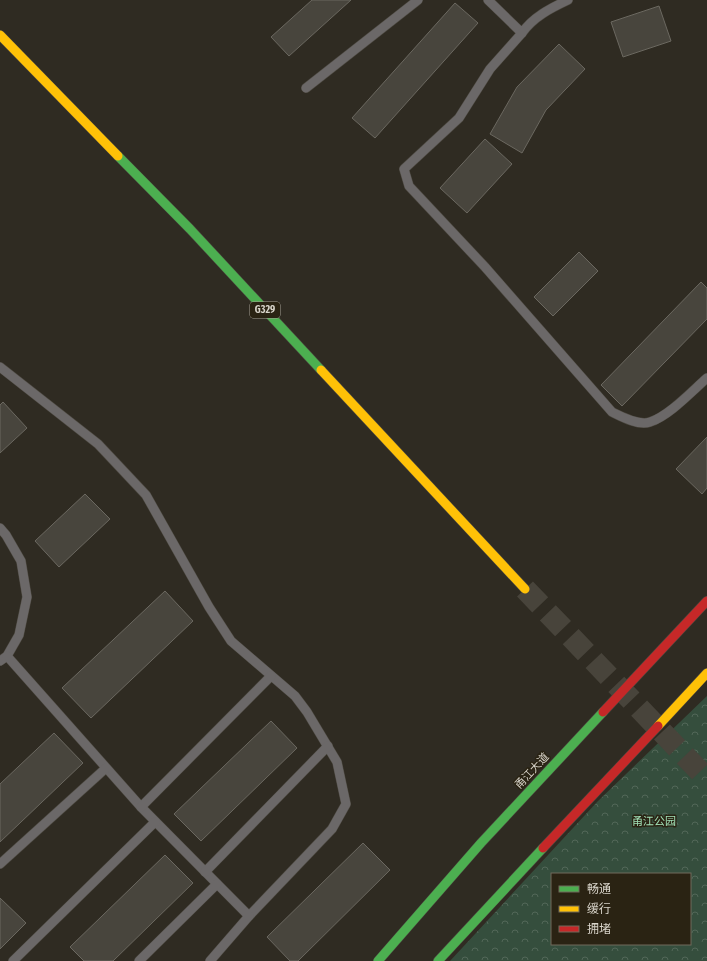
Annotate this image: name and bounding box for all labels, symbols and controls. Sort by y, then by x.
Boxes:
road number: G329 [250,302,280,318]
street label: 甬江大道 [512,750,552,792]
park label: 甬江公园 [632,815,676,828]
legend [551,873,691,945]
text: 畅通 [587,882,611,896]
text: 缓行 [587,902,611,916]
text: 拥堵 [587,922,611,936]

